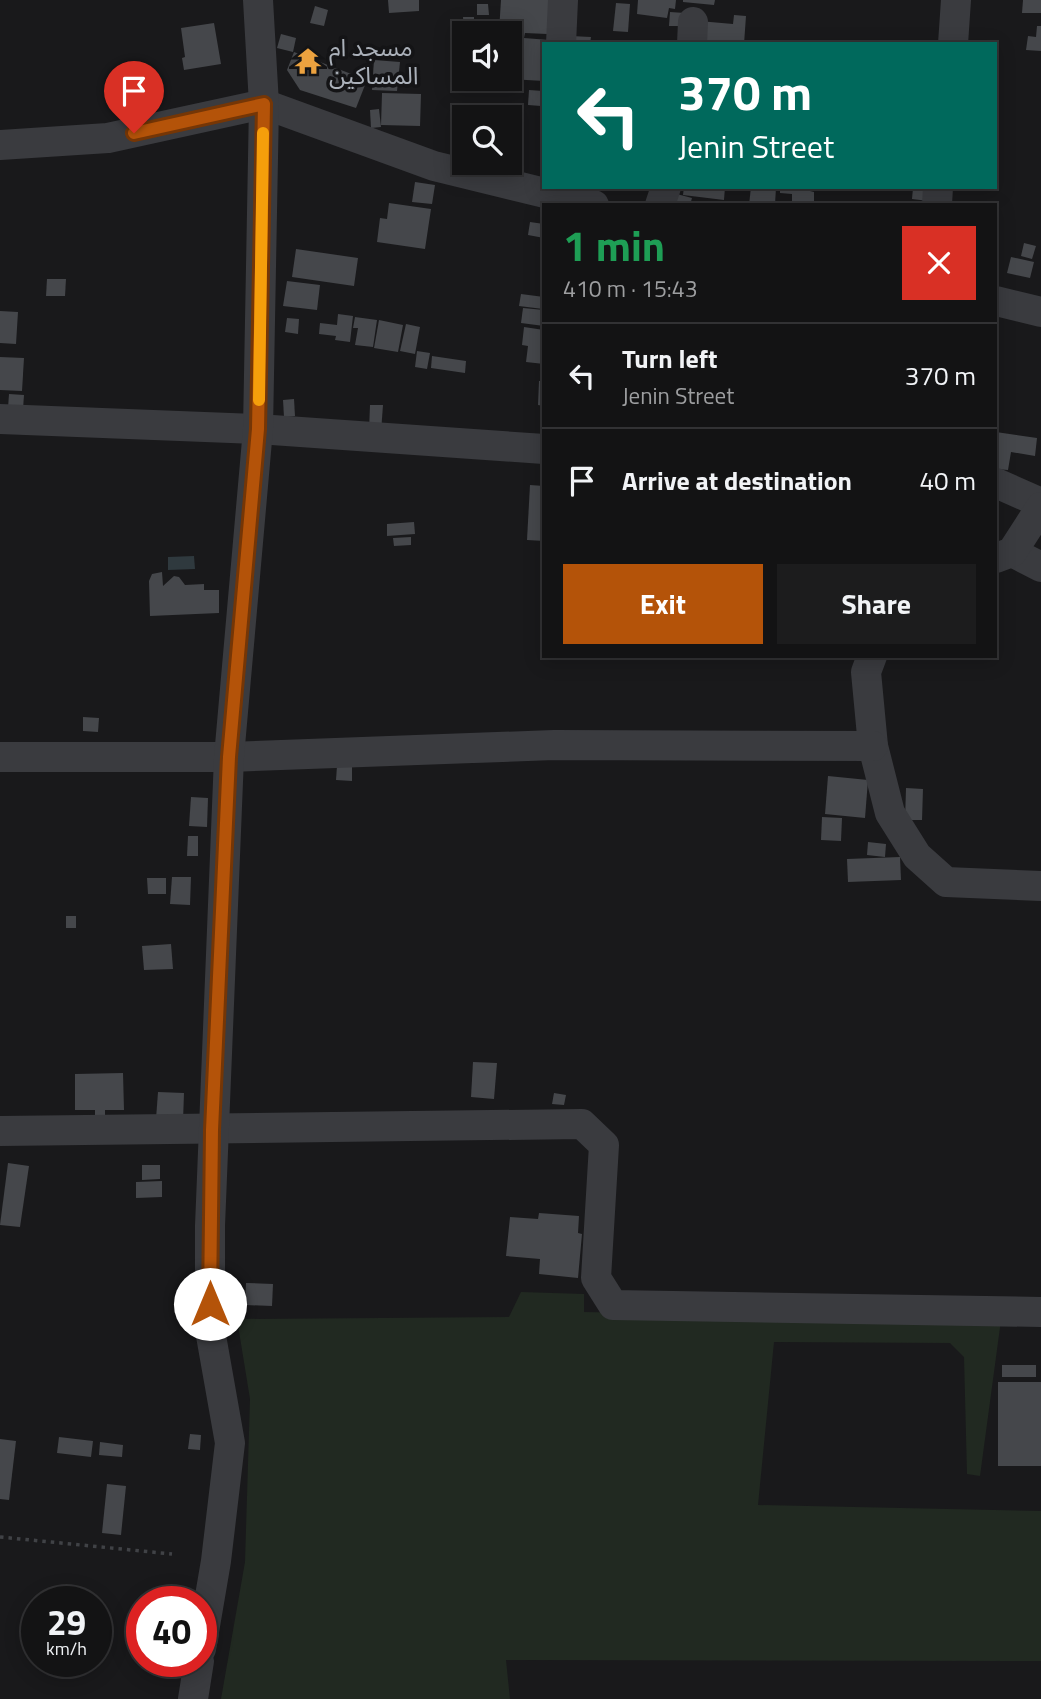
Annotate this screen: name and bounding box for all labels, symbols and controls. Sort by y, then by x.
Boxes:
map controls [452,21,522,175]
button: sound [452,21,522,91]
place label: مسجد ام المساكين [329,29,419,93]
temple icon: مسجد ام المساكين [293,46,323,76]
text: 370 m [678,54,812,129]
pin [104,61,164,133]
icon: left [563,70,654,161]
icon: arrive [115,72,153,110]
button: search [452,105,522,175]
text: Jenin Street [678,122,834,170]
text: 1 min [563,213,665,277]
button: close [902,226,976,300]
text: 410 m · 15:43 [563,271,698,306]
text: Turn left [622,339,717,378]
text: 370 m [905,356,976,395]
icon: left [563,357,601,395]
text: Jenin Street [622,378,734,413]
text: Arrive at destination [622,461,852,500]
text: 40 m [919,461,976,500]
icon: arrive [563,462,601,500]
button: Exit [563,564,763,644]
button: Share [777,564,976,644]
position arrow [173,1267,247,1341]
speed limit sign: 40 [126,1586,217,1677]
text: 29 [47,1595,86,1649]
text: km/h [46,1635,87,1662]

